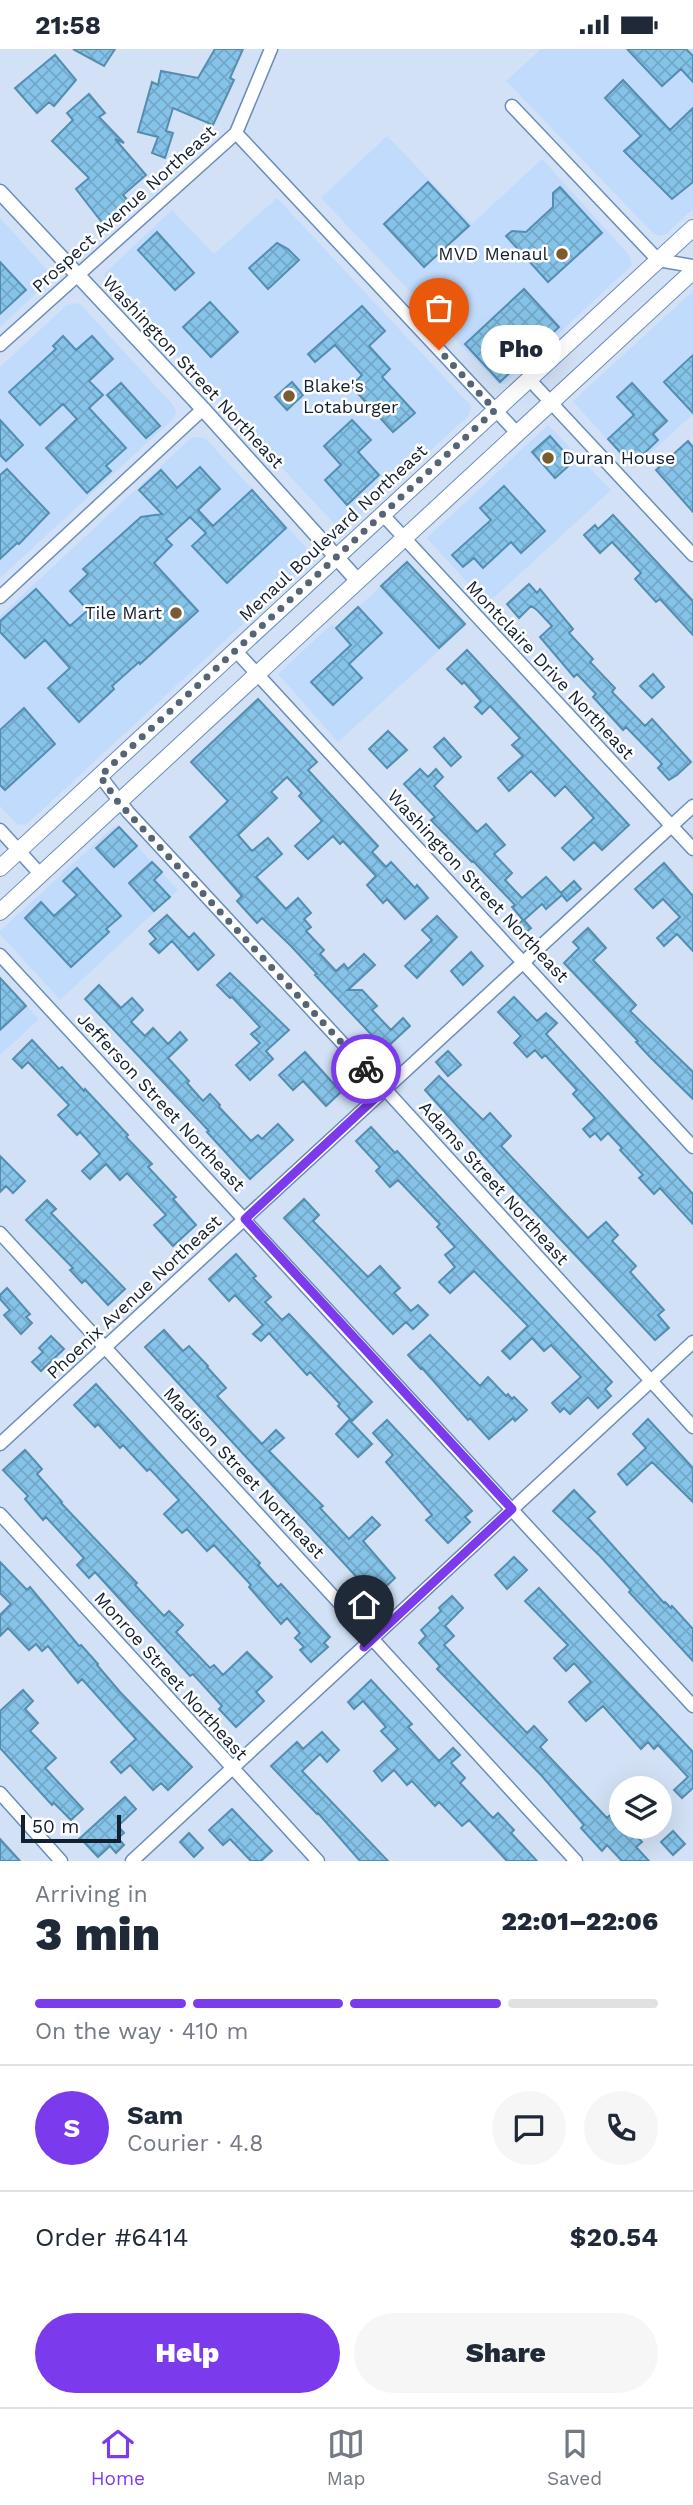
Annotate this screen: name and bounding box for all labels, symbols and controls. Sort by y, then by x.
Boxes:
text: 21:58 [35,10,101,40]
street label: Prospect Avenue Northeast [28,120,220,297]
place label: MVD Menaul [438,243,548,264]
marker: MVD Menaul [554,246,570,262]
street label: Washington Street Northeast [98,271,289,473]
pin [409,278,469,350]
icon: bag [420,289,458,327]
callout: Pho [481,325,562,375]
text: Pho [499,336,543,363]
place label: Blake's Lotaburger [303,375,398,417]
marker: Blake's Lotaburger [281,388,297,404]
street label: Menaul Boulevard Northeast [234,440,431,625]
place label: Duran House [562,447,676,468]
marker: Duran House [540,450,556,466]
street label: Montclaire Drive Northeast [462,576,639,764]
place label: Tile Mart [85,602,162,623]
marker: Tile Mart [168,605,184,621]
street label: Washington Street Northeast [383,785,574,987]
street label: Jefferson Street Northeast [73,1008,250,1196]
courier [331,1034,401,1104]
icon: bike [347,1050,385,1088]
street label: Adams Street Northeast [415,1096,574,1269]
street label: Phoenix Avenue Northeast [42,1210,225,1383]
street label: Madison Street Northeast [159,1383,330,1563]
pin [334,1575,394,1647]
icon: home [345,1586,383,1624]
street label: Monroe Street Northeast [90,1587,253,1764]
map controls [609,1776,672,1839]
button: layers [609,1776,672,1839]
scale bar [21,1812,121,1844]
text: 50 m [32,1815,79,1838]
text: Arriving in [35,1881,148,1908]
text: 22:01–22:06 [501,1906,658,1936]
text: 3 min [35,1907,160,1961]
text: On the way · 410 m [35,2018,248,2045]
button: chat [492,2091,566,2165]
button: phone [584,2091,658,2165]
text: Sam [127,2100,183,2130]
text: S [64,2113,80,2143]
text: Courier · 4.8 [127,2130,263,2157]
text: Order #6414 [35,2222,189,2252]
text: $20.54 [570,2222,658,2252]
button: Help [35,2313,340,2393]
button: Share [354,2313,658,2393]
tab: Home [91,2425,145,2490]
tab: Map [327,2425,365,2490]
tab: Saved [547,2425,602,2490]

